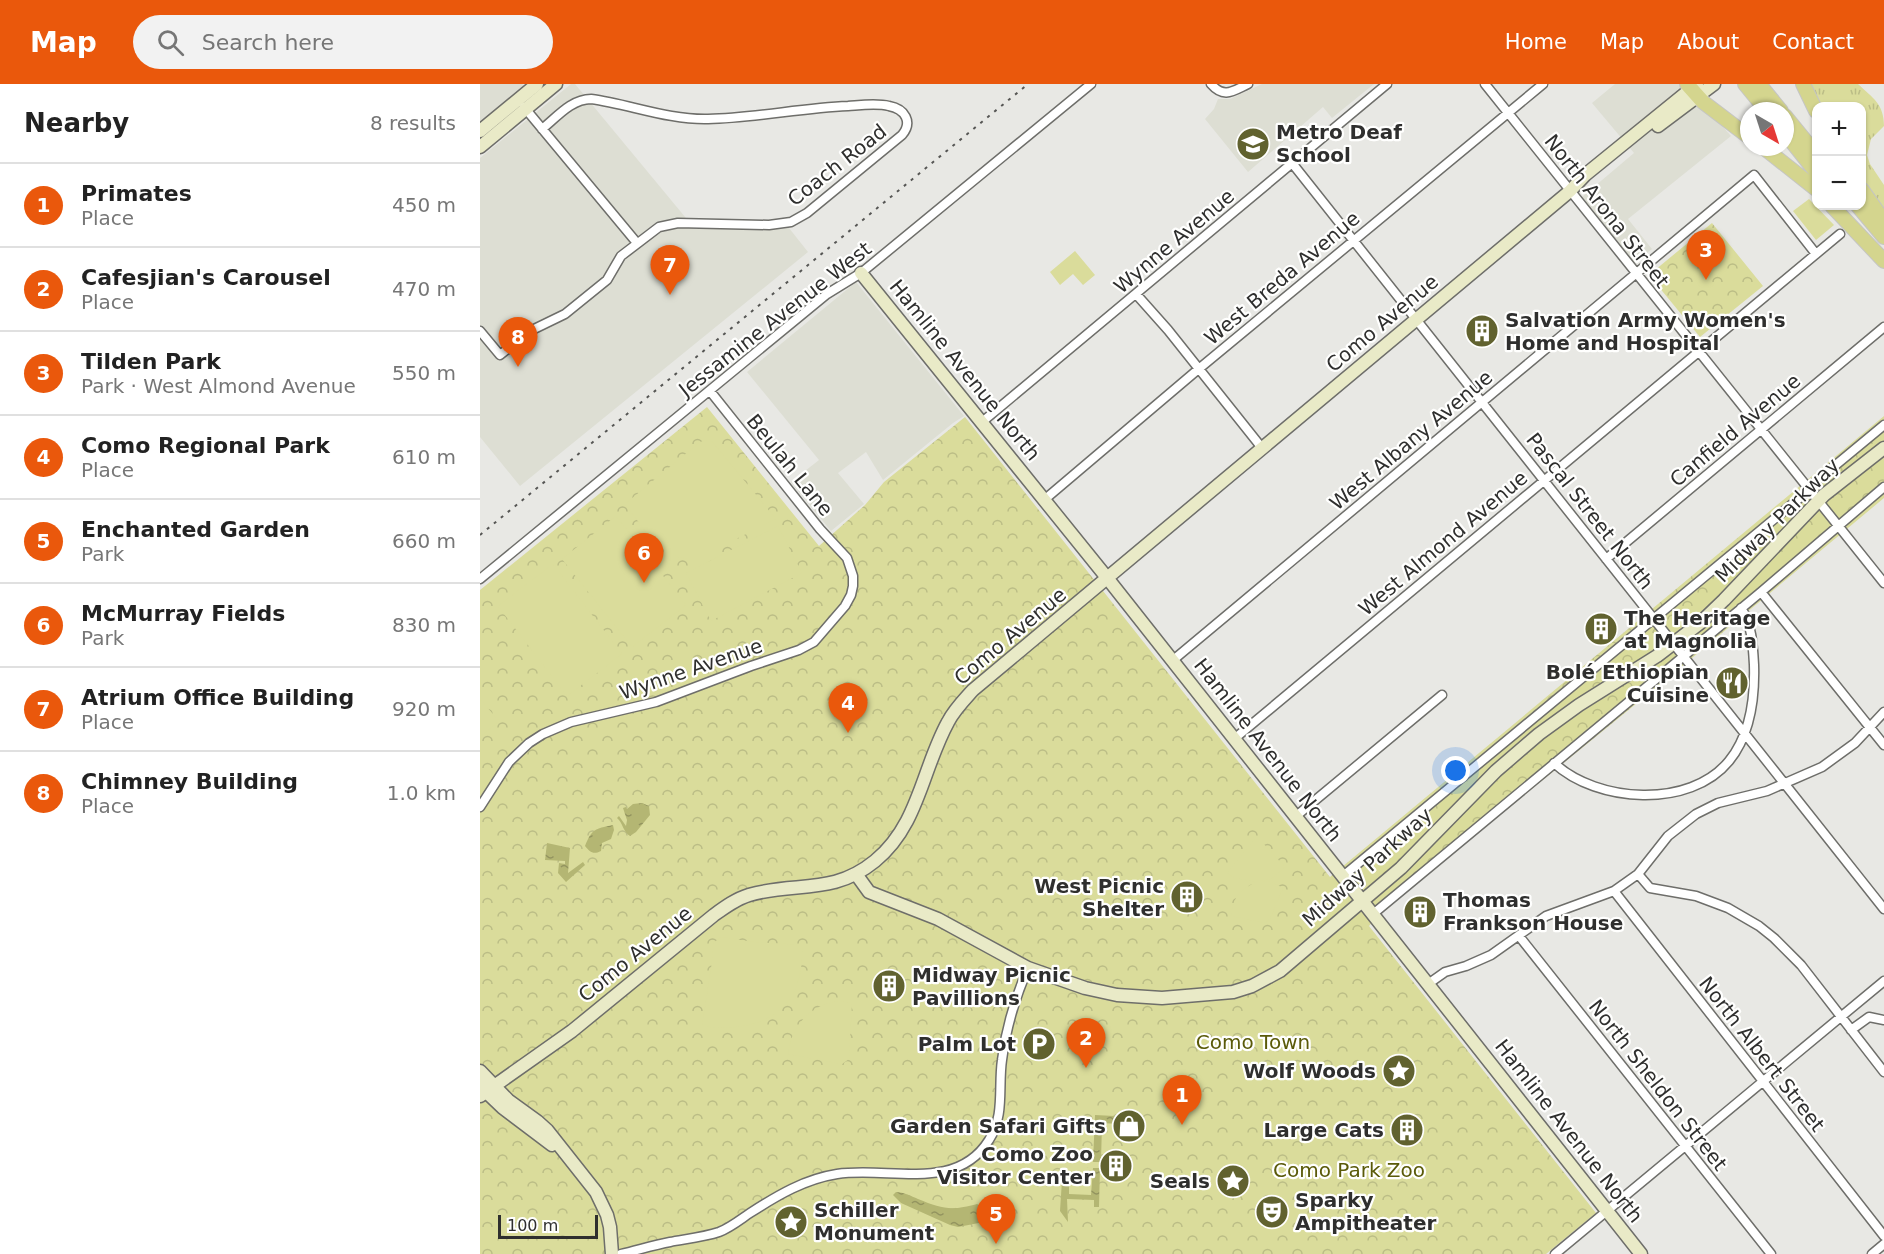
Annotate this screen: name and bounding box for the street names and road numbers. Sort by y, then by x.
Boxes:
street label: Coach Road [783,119,891,211]
street label: North Arona Street [1540,130,1674,293]
street label: Wynne Avenue [1109,184,1239,298]
street label: West Breda Avenue [1200,206,1364,350]
street label: Jessamine Avenue West [672,236,876,403]
street label: Como Avenue [1321,269,1443,377]
street label: Hamline Avenue North [885,275,1045,465]
street label: West Albany Avenue [1325,365,1497,515]
street label: Canfield Avenue [1665,369,1805,491]
street label: Beulah Lane [742,409,838,521]
street label: Pascal Street North [1521,428,1659,594]
street label: Midway Parkway [1710,453,1844,587]
street label: West Almond Avenue [1354,466,1532,620]
street label: Como Avenue [949,582,1071,690]
street label: Wynne Avenue [616,633,766,705]
street label: Hamline Avenue North [1189,654,1347,846]
street label: Midway Parkway [1297,802,1437,931]
street label: Como Avenue [574,901,696,1007]
street label: North Albert Street [1694,972,1830,1136]
street label: North Sheldon Street [1584,995,1732,1175]
street label: Hamline Avenue North [1490,1035,1648,1227]

